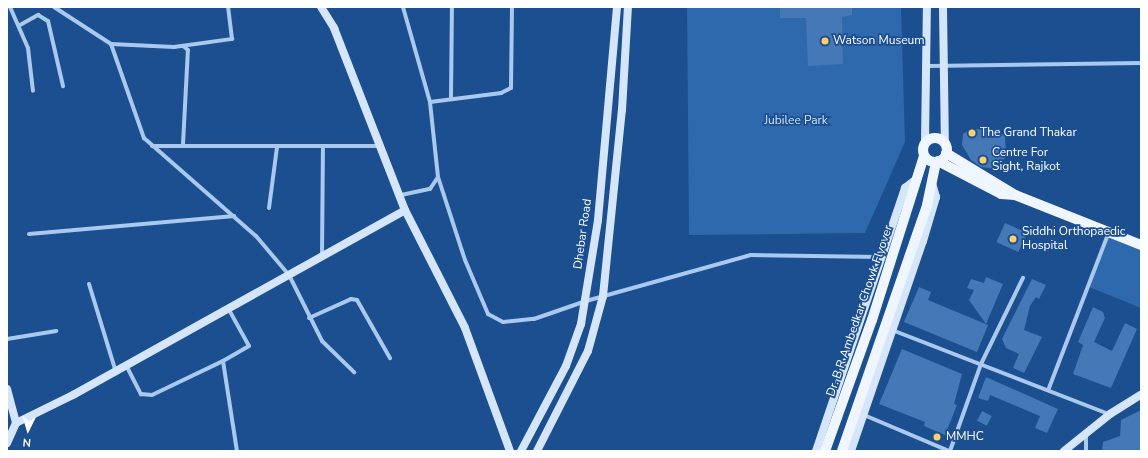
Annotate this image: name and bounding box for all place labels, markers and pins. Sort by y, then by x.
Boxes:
place label: Watson Museum [833,34,925,48]
marker: Watson Museum [820,36,830,46]
place label: The Grand Thakar [980,126,1077,140]
marker: The Grand Thakar [967,128,977,138]
place label: Centre For Sight, Rajkot [992,146,1060,174]
marker: Centre For Sight, Rajkot [977,154,989,166]
place label: Siddhi Orthopaedic Hospital [1022,225,1125,253]
marker: Siddhi Orthopaedic Hospital [1007,233,1019,245]
place label: MMHC [946,430,984,444]
marker: MMHC [931,431,943,443]

